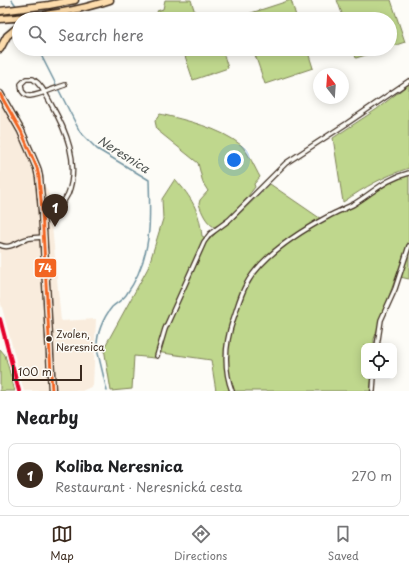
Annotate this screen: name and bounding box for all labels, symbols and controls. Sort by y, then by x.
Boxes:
search box [12,12,397,56]
icon: search [26,23,48,45]
text: Search here [58,23,144,46]
north arrow [313,68,349,104]
water label: Neresnica [95,131,154,177]
your location [224,150,244,170]
pin: 1 [42,194,68,227]
line badge: 74 [34,258,57,278]
text: 74 [38,259,52,276]
place label: Zvolen, Neresnica [56,326,105,354]
marker: Zvolen, Neresnica [44,334,54,344]
map controls [361,343,397,379]
button: locate [361,343,397,379]
scale bar [12,363,82,382]
text: 100 m [18,363,52,380]
text: Nearby [16,404,78,430]
text: Koliba Neresnica [55,454,183,477]
text: 1 [27,466,33,485]
text: 270 m [351,466,392,485]
text: Restaurant · Neresnická cesta [55,477,242,496]
tab: Map [50,523,74,564]
tab: Directions [174,523,227,564]
tab: Saved [328,523,359,564]

